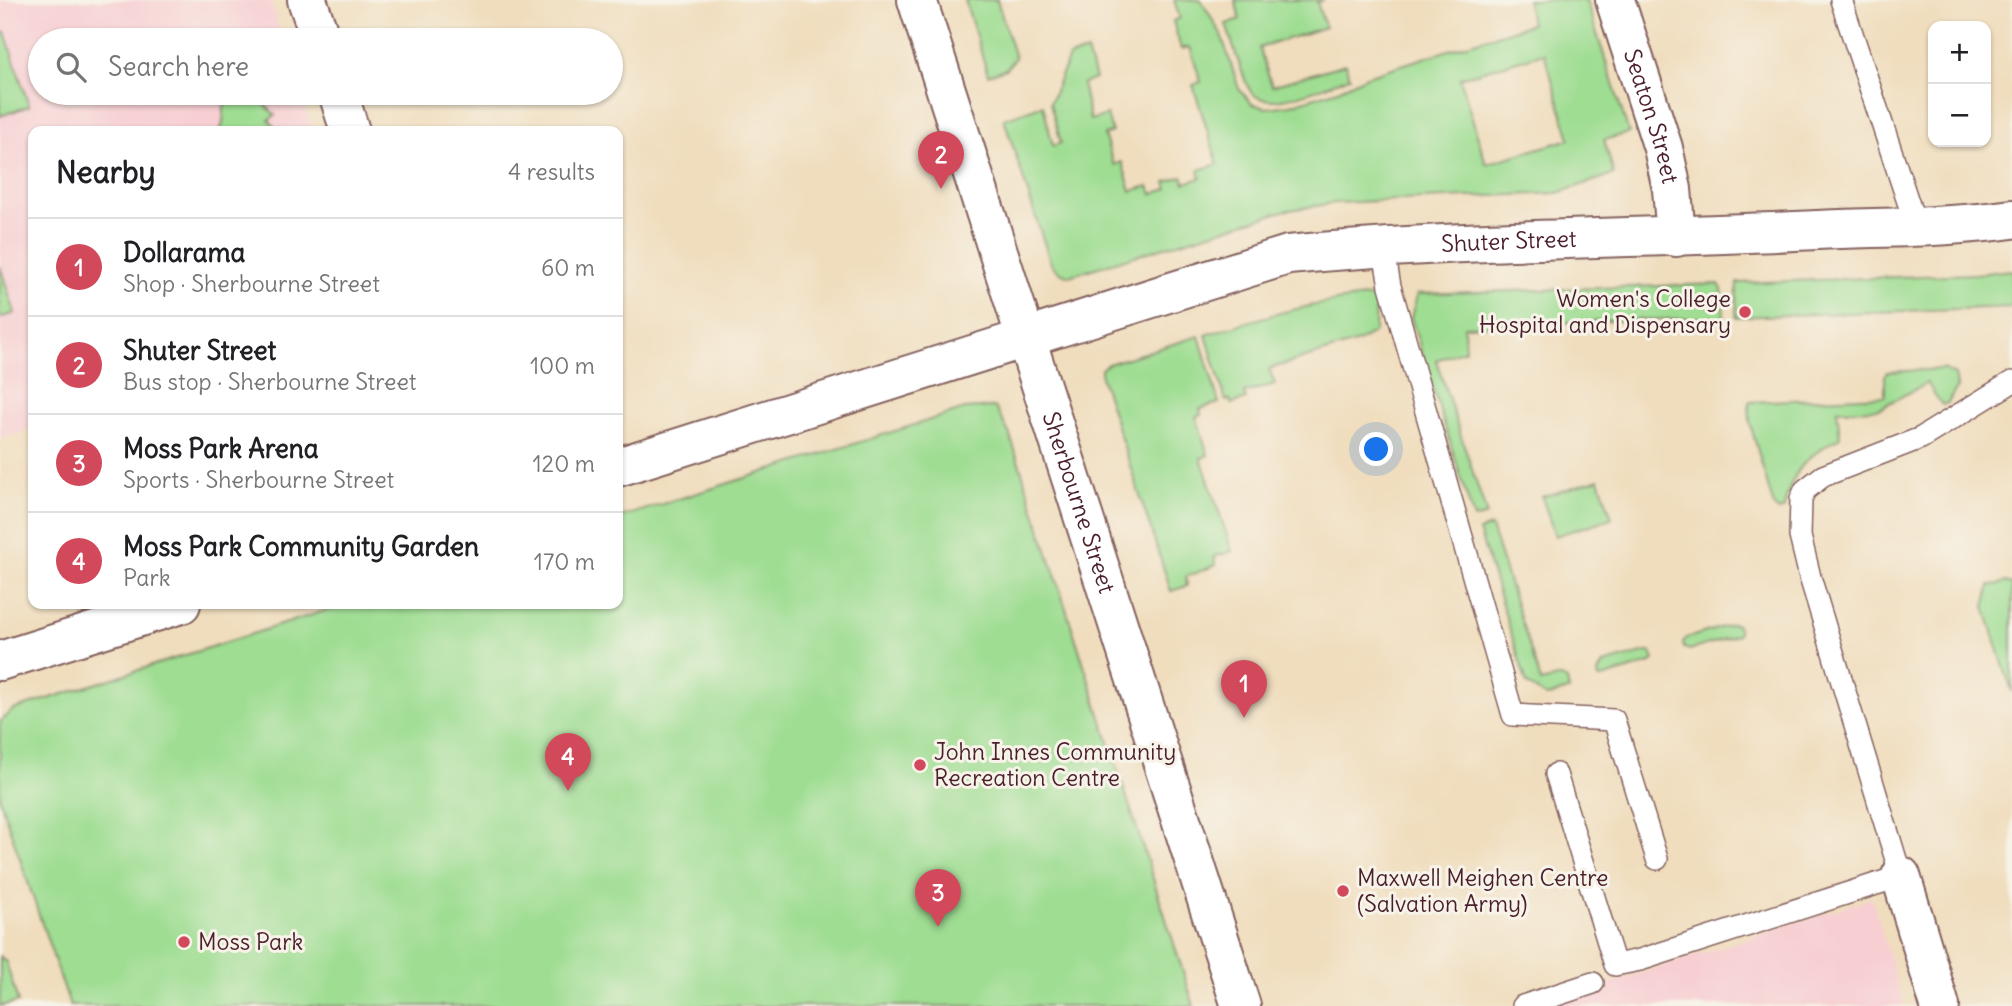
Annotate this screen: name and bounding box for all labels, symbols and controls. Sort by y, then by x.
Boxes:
map controls [1928,21,1991,147]
button: + [1928,21,1991,84]
search box [28,28,623,105]
street label: Seaton Street [1618,45,1685,186]
icon: search [52,48,90,86]
text: Search here [108,50,249,83]
button: − [1928,84,1991,147]
pin: 2 [918,131,964,189]
text: Nearby [56,153,156,191]
text: 4 results [508,157,595,186]
street label: Shuter Street [1440,224,1577,258]
text: Dollarama [123,236,245,269]
text: 1 [74,253,84,282]
text: 60 m [541,253,595,282]
text: Shop · Sherbourne Street [123,269,380,298]
place label: Women's College Hospital and Dispensary [1479,284,1731,339]
marker: Women's College Hospital and Dispensary [1737,304,1753,320]
text: Shuter Street [123,334,276,367]
text: 2 [73,351,85,380]
text: 100 m [530,351,595,380]
text: Bus stop · Sherbourne Street [123,367,417,396]
street label: Sherbourne Street [1037,408,1122,597]
text: Moss Park Arena [123,432,319,465]
your location [1359,432,1393,466]
text: 3 [72,449,86,478]
text: 120 m [532,449,595,478]
text: Sports · Sherbourne Street [123,465,394,494]
text: Moss Park Community Garden [123,530,479,563]
text: 4 [72,547,86,576]
text: 170 m [534,547,595,576]
text: Park [123,563,171,592]
pin: 1 [1221,660,1267,718]
pin: 4 [545,733,591,791]
place label: John Innes Community Recreation Centre [934,737,1176,792]
marker: John Innes Community Recreation Centre [912,757,928,773]
place label: Maxwell Meighen Centre (Salvation Army) [1357,863,1608,918]
pin: 3 [915,869,961,927]
marker: Maxwell Meighen Centre (Salvation Army) [1335,883,1351,899]
place label: Moss Park [198,927,303,956]
marker: Moss Park [176,934,192,950]

